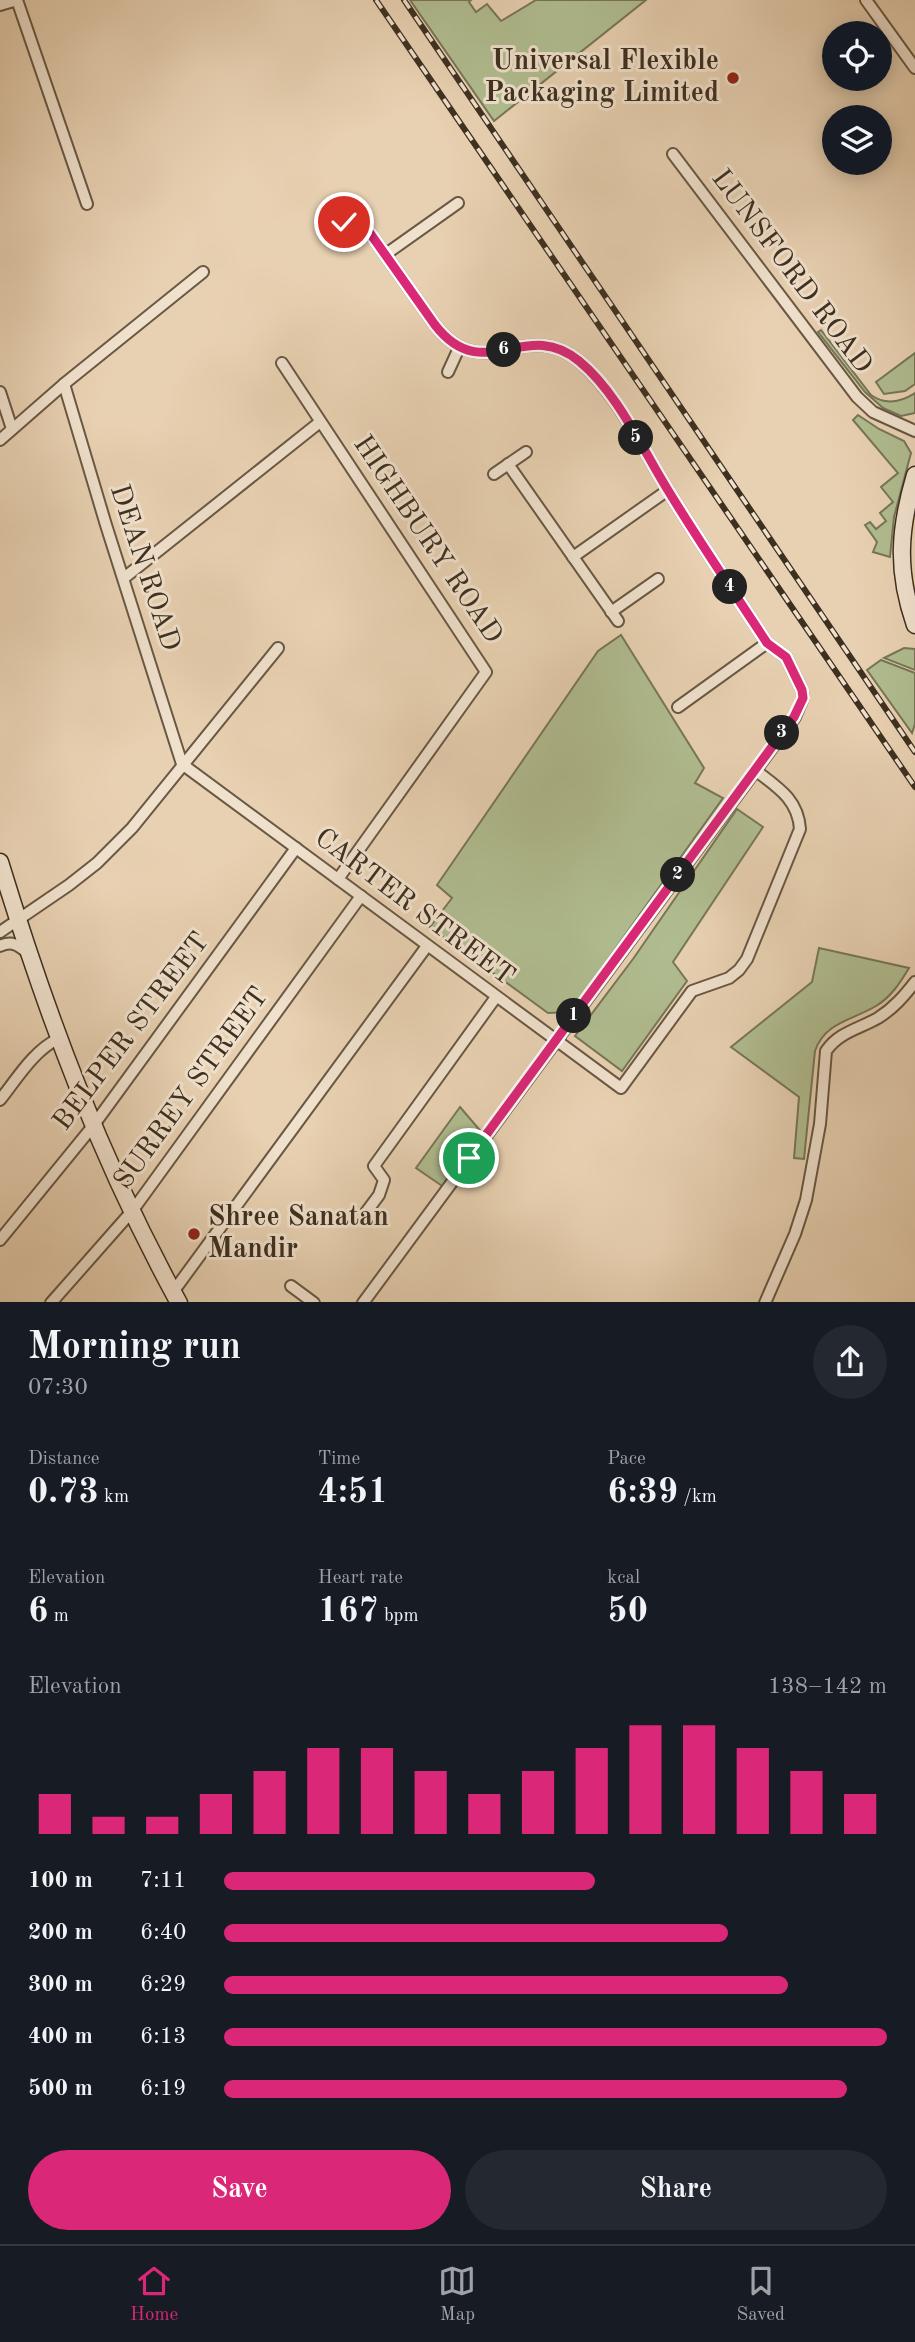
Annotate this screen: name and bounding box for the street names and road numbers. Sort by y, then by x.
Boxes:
street label: LUNSFORD ROAD [705,165,877,379]
street label: HIGHBURY ROAD [347,431,507,649]
street label: DEAN ROAD [104,481,184,655]
street label: CARTER STREET [309,824,519,992]
street label: BELPER STREET [49,928,215,1136]
street label: SURREY STREET [109,983,275,1195]

